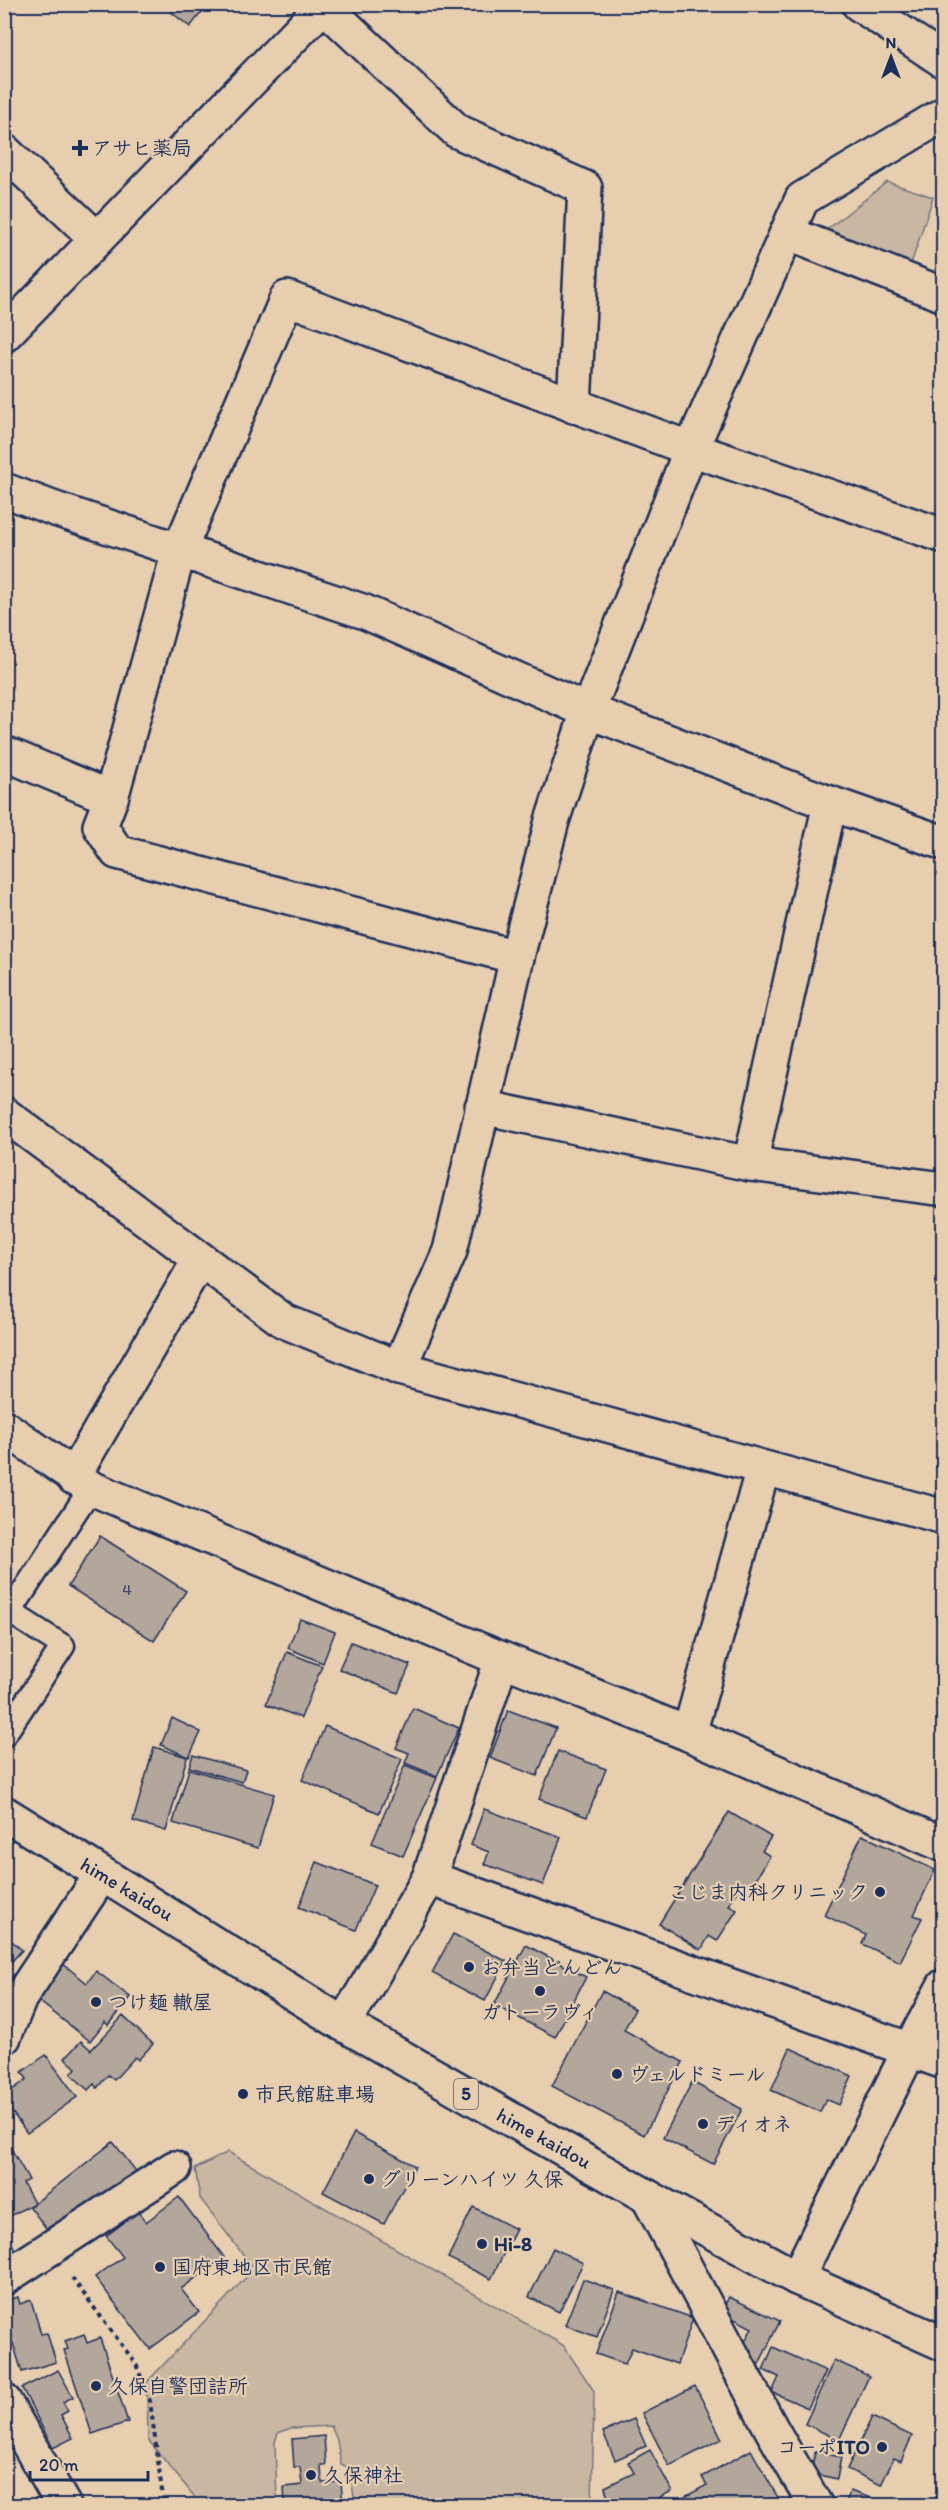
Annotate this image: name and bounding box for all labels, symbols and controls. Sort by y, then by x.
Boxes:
north arrow [861,27,921,87]
text: N [886,33,896,52]
place label: アサヒ薬局 [92,136,192,160]
marker: アサヒ薬局 [73,141,87,155]
house number: 4 [122,1580,132,1599]
street label: hime kaidou [76,1852,178,1926]
place label: こじま内科クリニック [668,1880,868,1904]
marker: こじま内科クリニック [873,1885,887,1899]
place label: お弁当どんどん [481,1955,623,1979]
marker: お弁当どんどん [462,1960,476,1974]
marker: ガトーラヴィ [533,1984,547,1998]
place label: つけ麺 轍屋 [108,1990,213,2014]
marker: つけ麺 轍屋 [89,1995,103,2009]
place label: ガトーラヴィ [481,2000,599,2024]
place label: ヴェルドミール [629,2062,766,2086]
marker: ヴェルドミール [610,2067,624,2081]
road number: 5 [454,2079,478,2109]
place label: 市民館駐車場 [255,2082,375,2106]
marker: 市民館駐車場 [236,2087,250,2101]
street label: hime kaidou [493,2102,595,2174]
place label: ディオネ [715,2112,793,2136]
marker: ディオネ [696,2117,710,2131]
place label: グリーンハイツ 久保 [381,2167,564,2191]
marker: グリーンハイツ 久保 [362,2172,376,2186]
place label: Hi-8 [494,2232,532,2256]
marker: Hi-8 [475,2237,489,2251]
place label: 国府東地区市民館 [172,2255,332,2279]
marker: 国府東地区市民館 [153,2260,167,2274]
place label: 久保自警団詰所 [108,2374,248,2398]
marker: 久保自警団詰所 [89,2379,103,2393]
place label: コーポITO [777,2435,870,2459]
marker: コーポITO [875,2440,889,2454]
scale bar [30,2444,148,2482]
text: 20 m [39,2454,79,2476]
place label: 久保神社 [323,2463,403,2487]
marker: 久保神社 [304,2468,318,2482]

